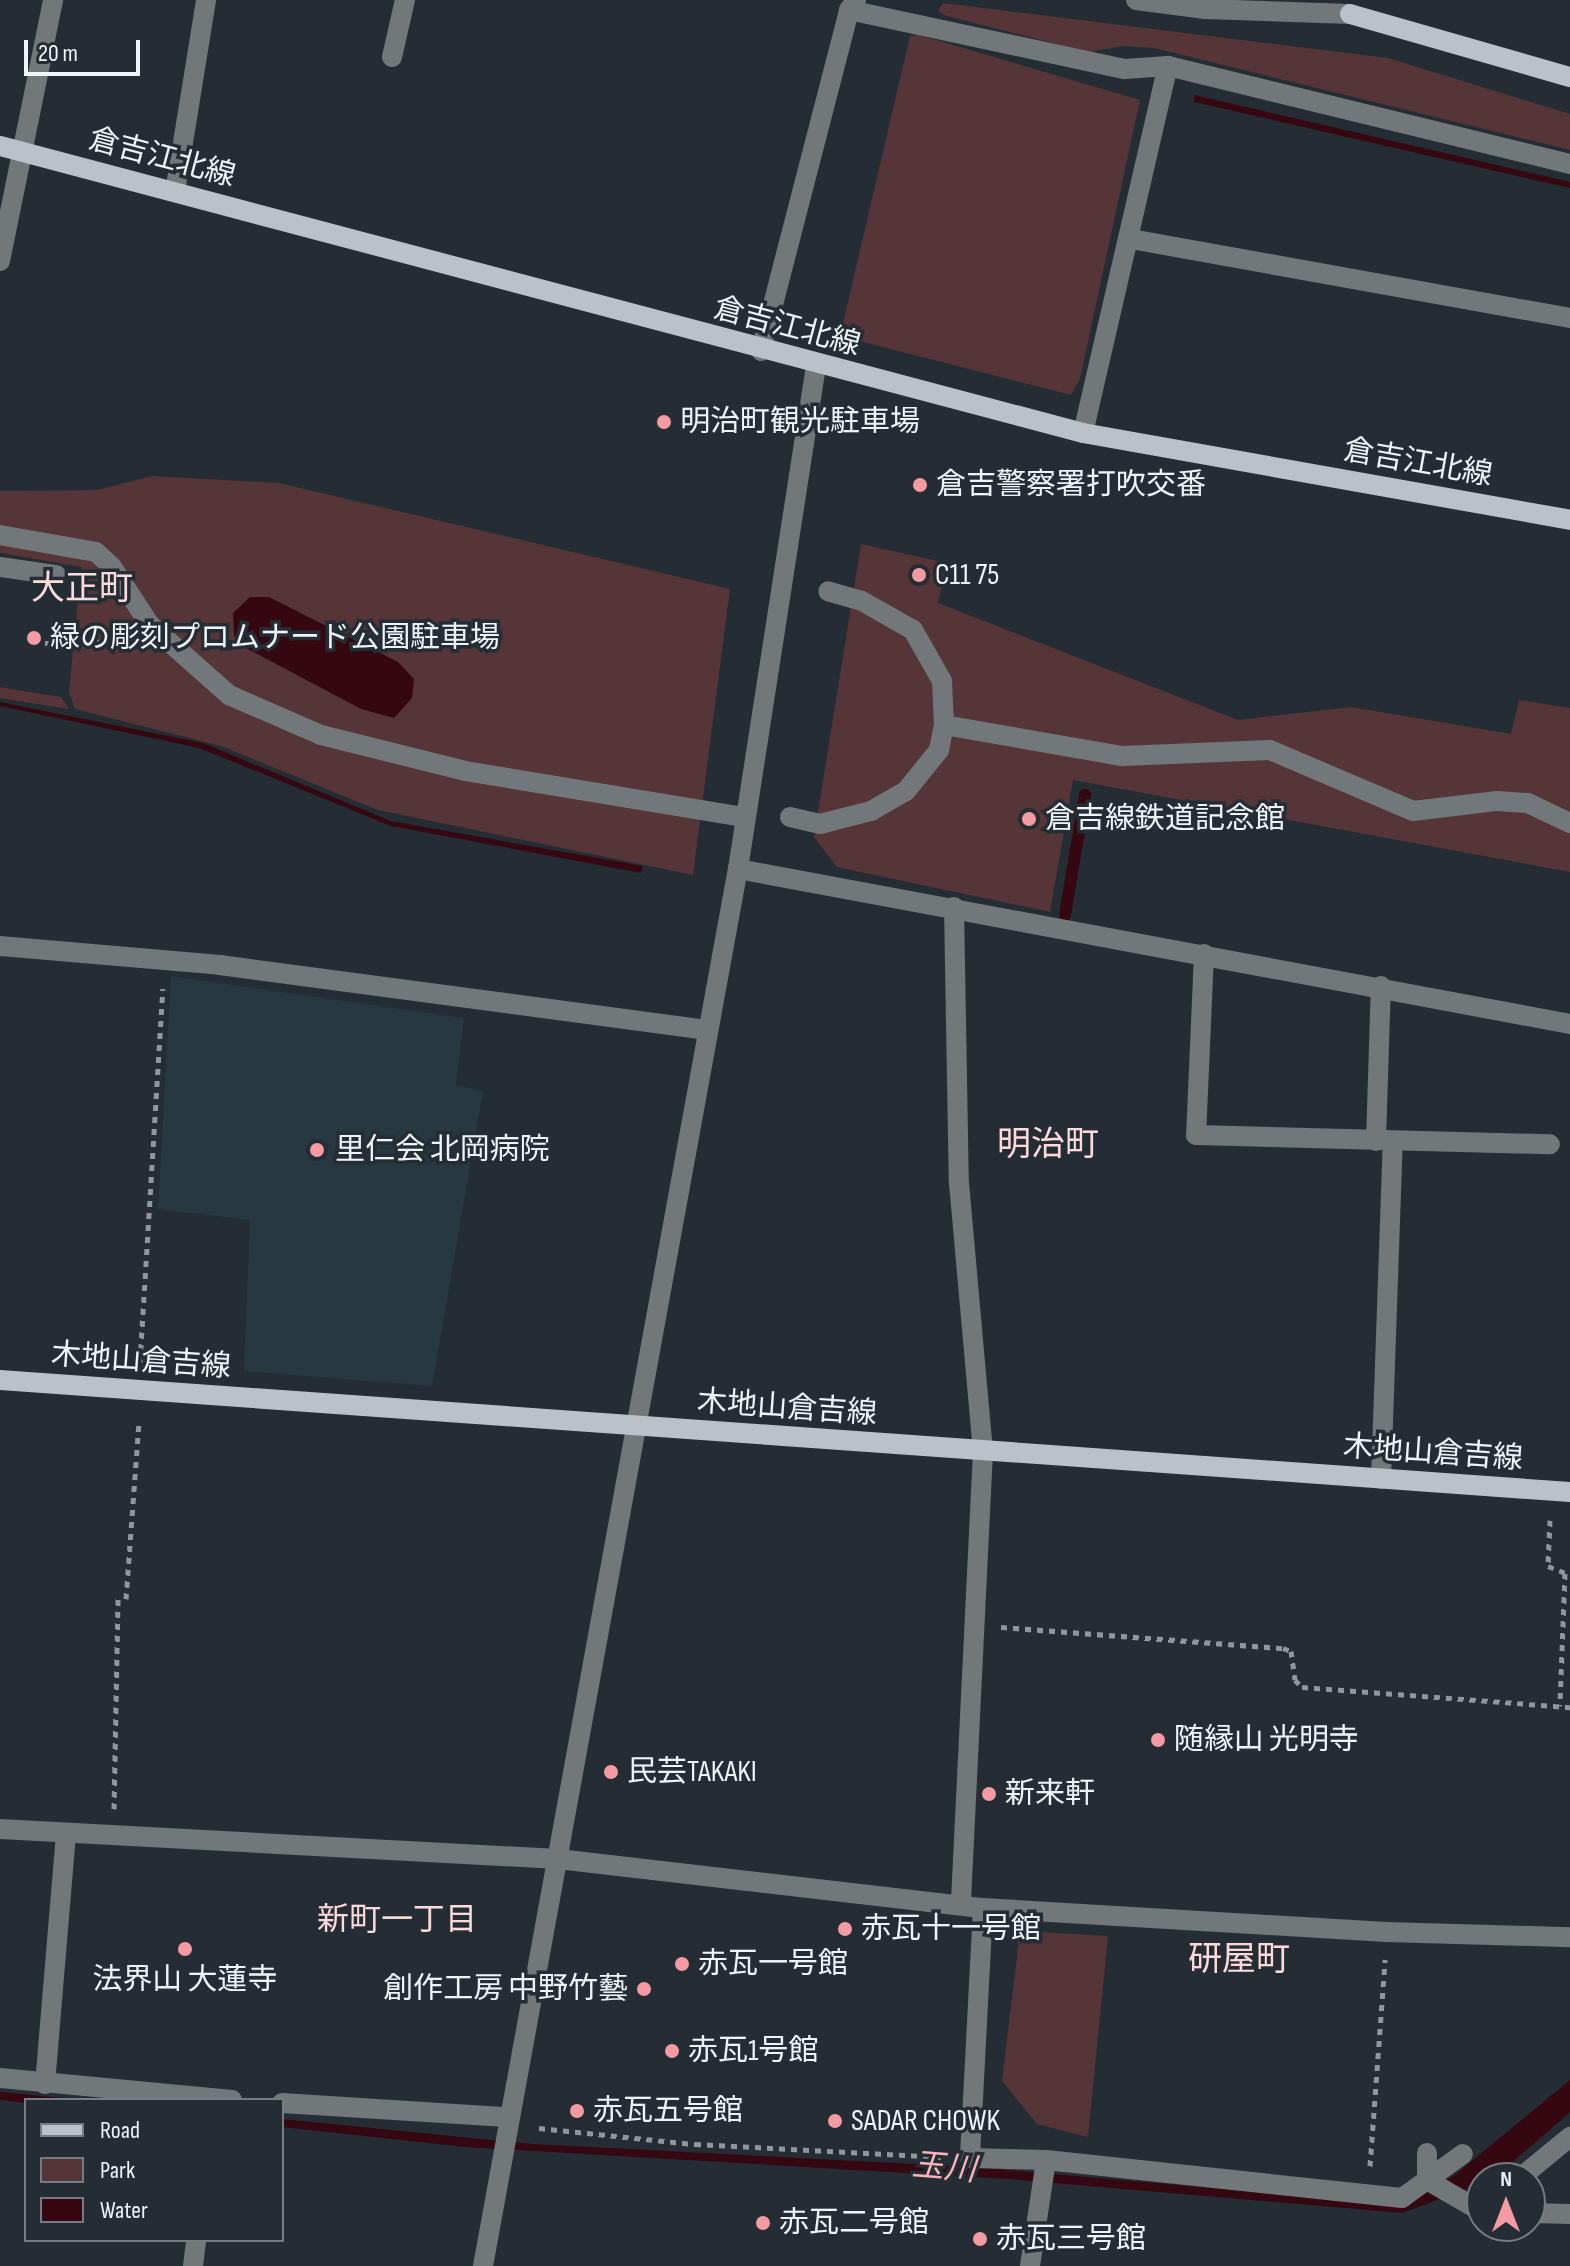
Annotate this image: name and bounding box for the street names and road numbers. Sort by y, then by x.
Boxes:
street label: 倉吉江北線 [85,121,239,195]
street label: 倉吉江北線 [710,290,864,364]
street label: 倉吉江北線 [1341,432,1495,494]
street label: 木地山倉吉線 [50,1337,232,1385]
street label: 木地山倉吉線 [696,1384,878,1432]
street label: 木地山倉吉線 [1342,1429,1524,1477]

